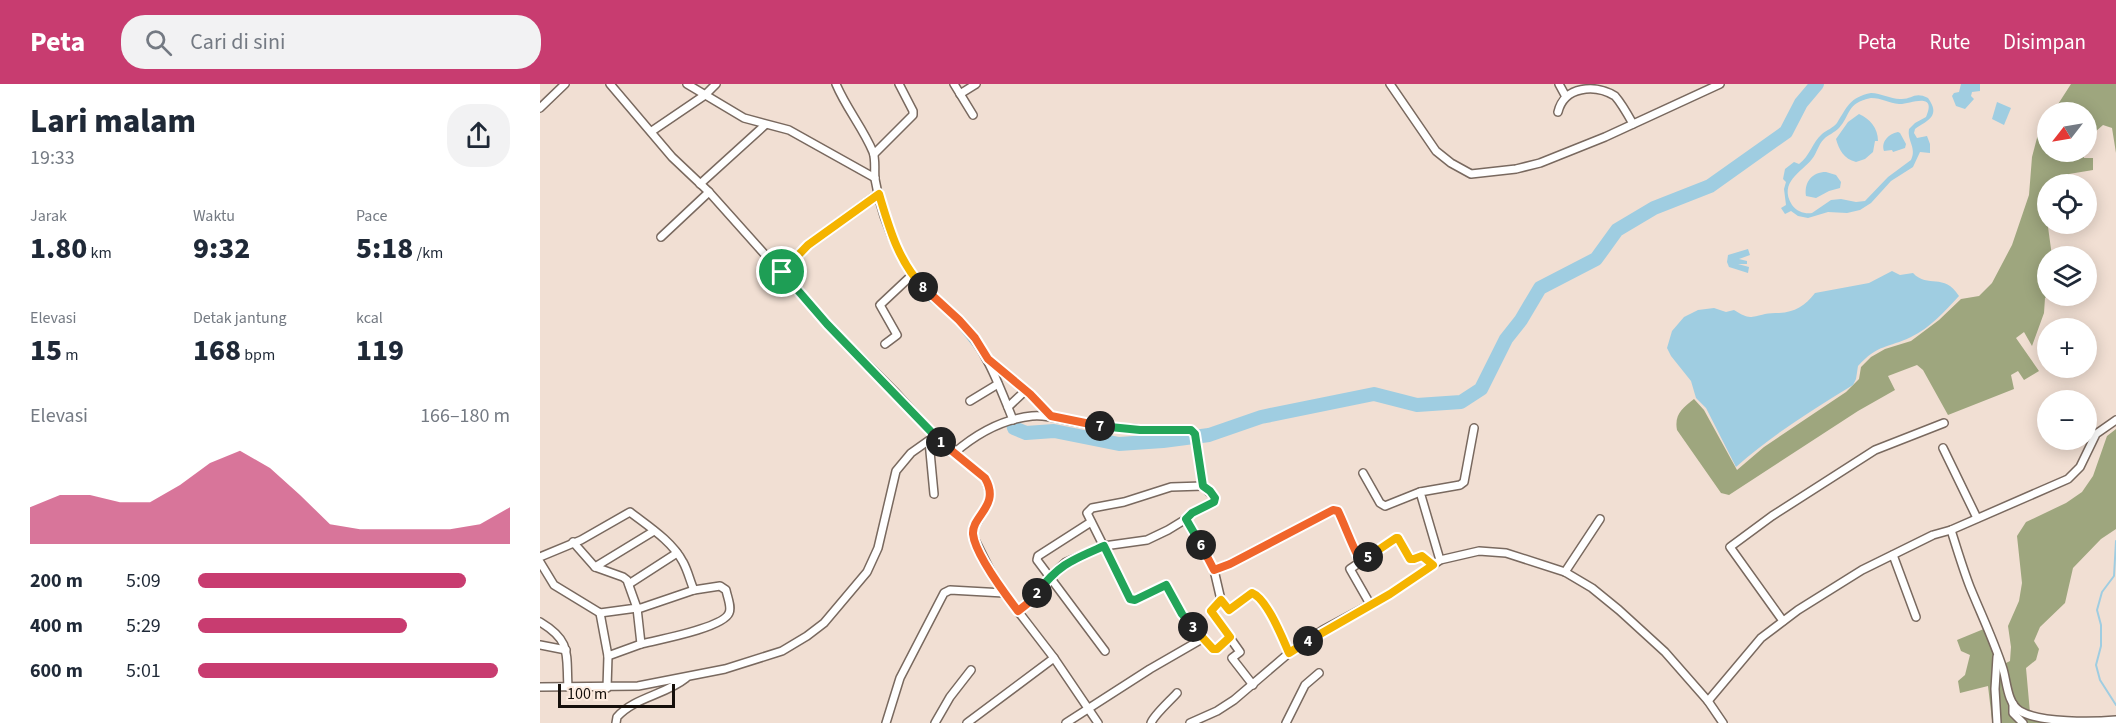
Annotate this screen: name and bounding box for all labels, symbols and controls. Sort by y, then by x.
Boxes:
search box [121,15,541,69]
text: Peta [30,22,85,62]
icon: search [142,26,175,59]
text: Cari di sini [190,26,285,58]
text: Peta [1858,27,1896,57]
text: Rute [1929,27,1970,57]
text: Disimpan [2003,27,2086,57]
text: Lari malam [30,98,196,145]
north arrow [2037,102,2097,162]
map controls [2037,102,2097,450]
button: share [447,104,510,167]
text: 19:33 [30,144,75,172]
button: locate [2037,174,2097,234]
text: Jarak [30,205,67,227]
text: Waktu [193,205,235,227]
text: Pace [356,205,387,227]
text: 1.80 [30,227,87,270]
text: 9:32 [193,227,250,270]
text: 5:18 [356,227,413,270]
text: km [87,242,112,264]
text: /km [413,242,443,264]
pin [756,246,807,297]
button: layers [2037,246,2097,306]
icon: arrive [765,255,798,288]
pin: 8 [908,272,938,302]
text: 8 [919,276,927,298]
text: Elevasi [30,307,76,329]
text: Detak jantung [193,307,287,329]
text: kcal [356,307,383,329]
button: + [2037,318,2097,378]
text: 15 [30,329,62,372]
text: 168 [193,329,241,372]
text: 119 [356,329,404,372]
text: m [62,344,79,366]
text: bpm [241,344,275,366]
button: − [2037,390,2097,450]
text: Elevasi [30,402,88,430]
text: 166–180 m [420,402,510,430]
pin: 7 [1085,411,1115,441]
text: 7 [1096,415,1104,437]
pin: 1 [926,427,956,457]
text: 1 [937,431,945,453]
pin: 6 [1186,530,1216,560]
text: 6 [1197,534,1205,556]
pin: 5 [1353,542,1383,572]
text: 5 [1364,546,1372,568]
text: 200 m [30,567,83,595]
text: 5:09 [126,567,161,595]
pin: 2 [1022,578,1052,608]
text: 2 [1033,582,1041,604]
text: 400 m [30,612,83,640]
text: 5:29 [126,612,161,640]
pin: 3 [1178,612,1208,642]
text: 3 [1189,616,1197,638]
pin: 4 [1293,626,1323,656]
text: 4 [1304,630,1312,652]
text: 600 m [30,657,83,685]
text: 5:01 [126,657,161,685]
scale bar [558,681,675,708]
text: 100 m [567,683,607,705]

